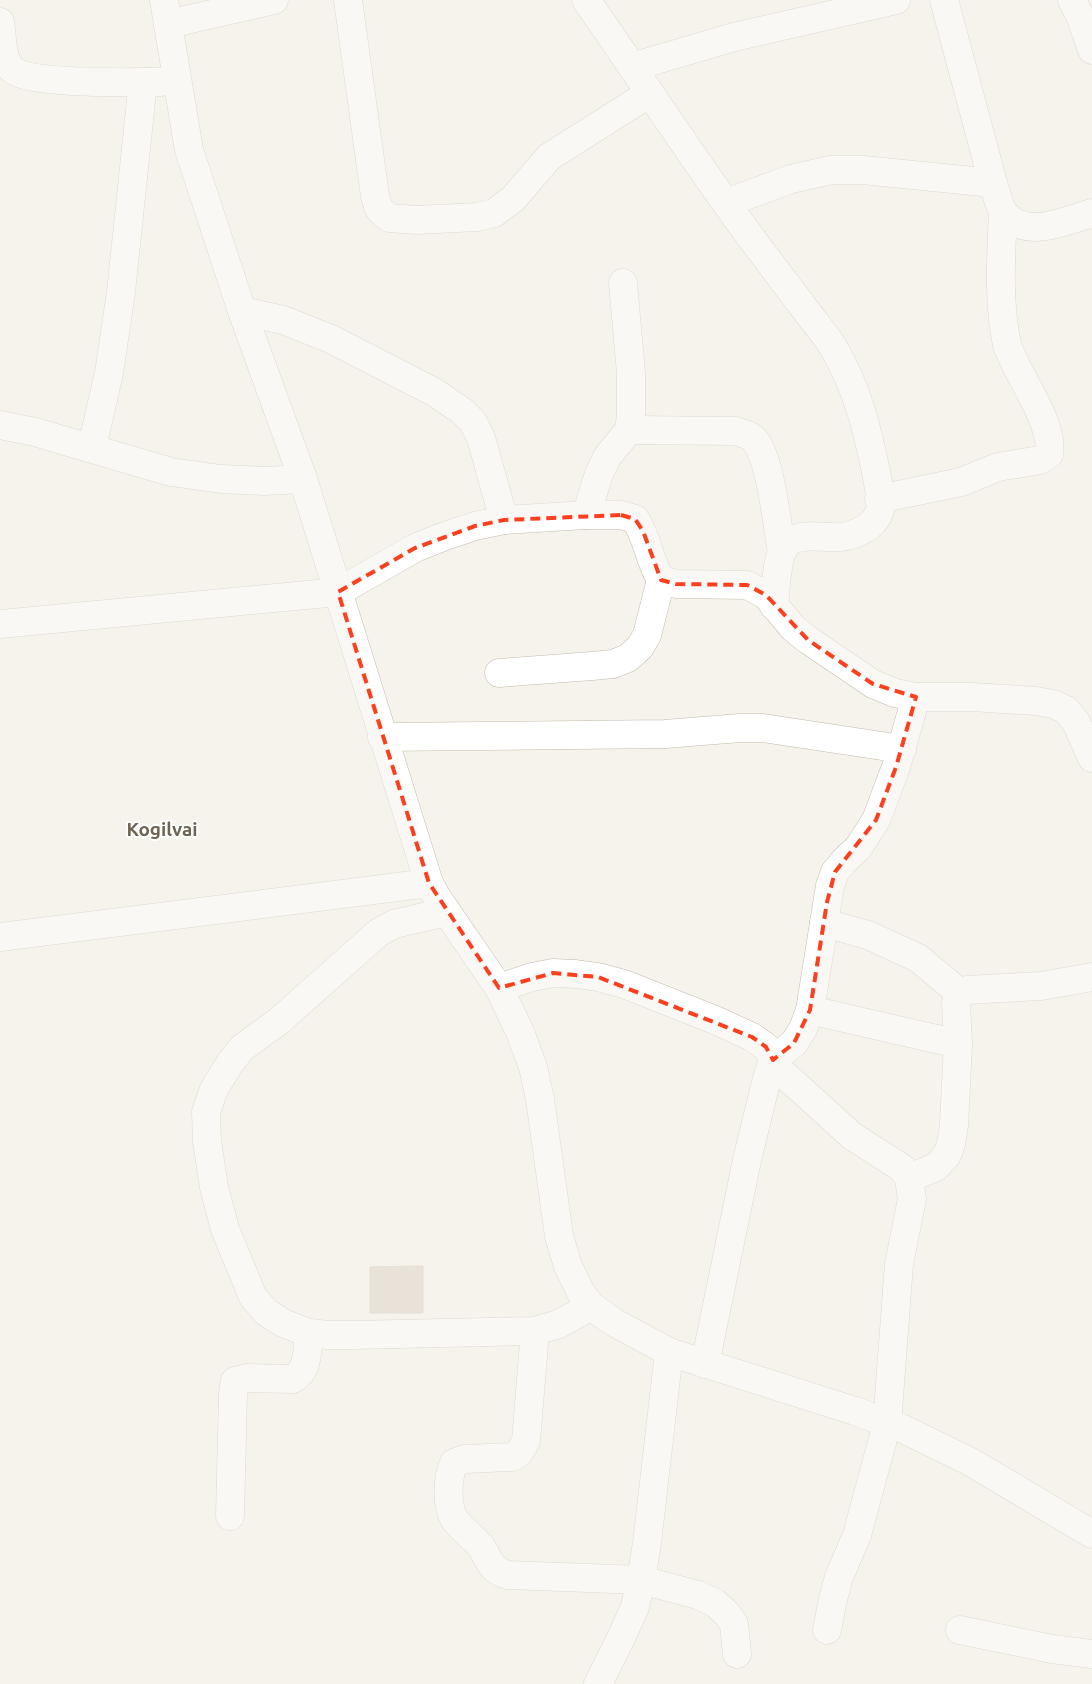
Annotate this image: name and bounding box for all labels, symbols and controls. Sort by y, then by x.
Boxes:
district label: Kogilvai [126,818,198,840]

